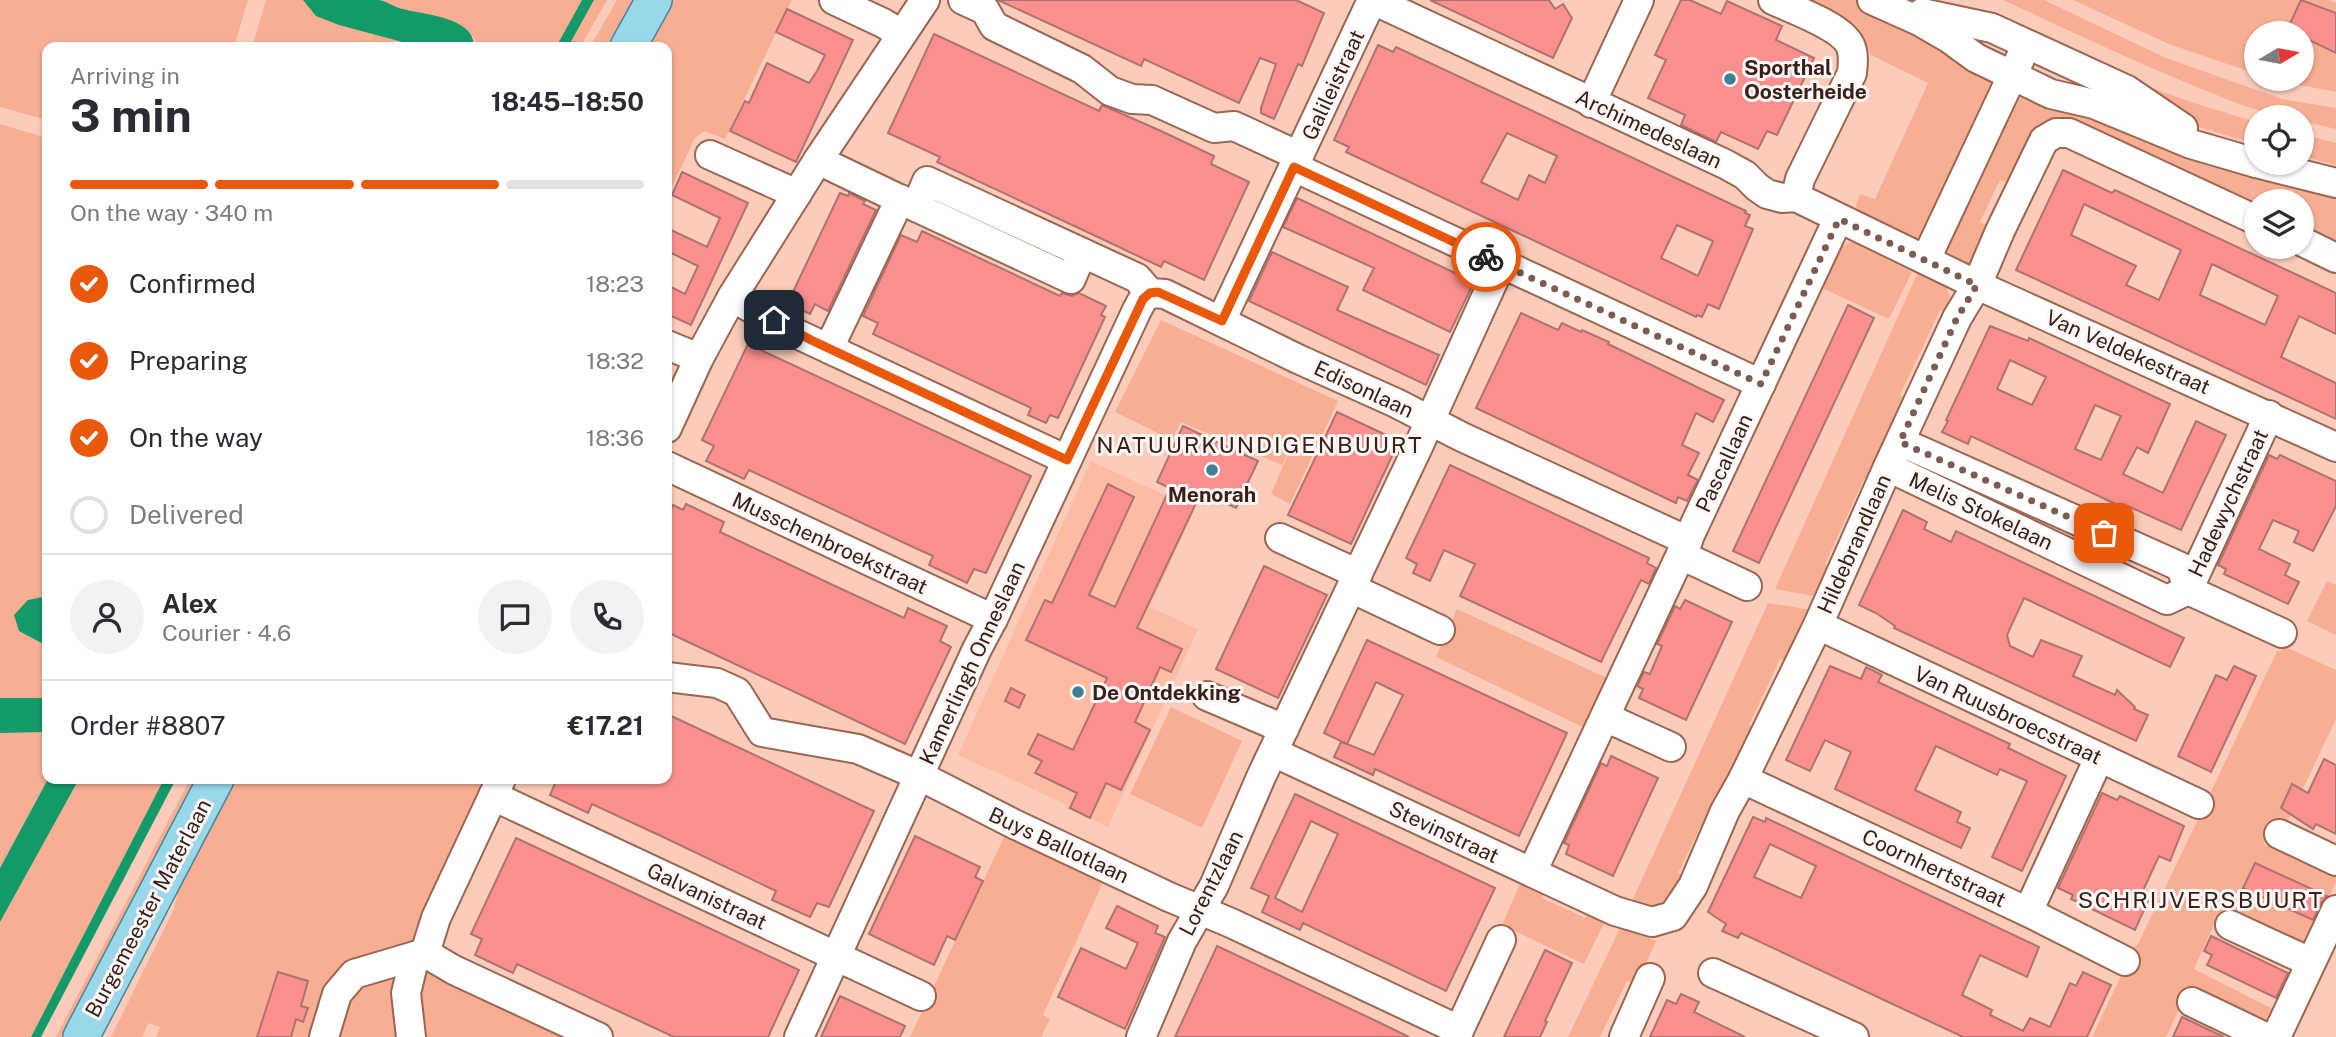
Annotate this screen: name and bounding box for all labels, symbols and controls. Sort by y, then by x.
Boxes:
north arrow [2244,21,2314,91]
map controls [2244,21,2314,259]
street label: Galileistraat [1297,26,1369,144]
place label: Sporthal Oosterheide [1744,55,1867,104]
text: Arriving in [70,62,180,89]
marker: Sporthal Oosterheide [1722,71,1738,87]
street label: Archimedeslaan [1572,84,1726,174]
text: 18:45–18:50 [491,86,644,117]
text: 3 min [70,88,192,142]
button: locate [2244,105,2314,175]
button: layers [2244,189,2314,259]
text: On the way · 340 m [70,199,273,226]
courier [1451,222,1521,292]
icon: bike [1467,238,1505,276]
icon: check [70,265,108,303]
text: Confirmed [129,268,256,299]
text: 18:23 [586,270,644,297]
pin [744,290,804,350]
icon: home [755,301,793,339]
street label: Van Veldekestraat [2042,305,2214,399]
icon: check [70,342,108,380]
text: Preparing [129,345,248,376]
text: 18:32 [586,347,644,374]
street label: Edisonlaan [1310,355,1418,423]
street label: Pascallaan [1690,410,1758,516]
icon: check [70,419,108,457]
text: On the way [129,422,263,453]
text: 18:36 [586,424,644,451]
street label: Hadewychstraat [2183,425,2273,581]
district label: NATUURKUNDIGENBUURT [1096,431,1424,458]
marker: Menorah [1204,462,1220,478]
street label: Melis Stokelaan [1905,467,2057,555]
street label: Hildebrandlaan [1812,470,1896,618]
place label: Menorah [1168,482,1256,507]
street label: Musschenbroekstraat [728,487,932,599]
text: Delivered [129,499,244,530]
pin [2074,503,2134,563]
icon: bag [2085,514,2123,552]
street label: Kamerlingh Onneslaan [914,557,1030,769]
button: person [70,580,144,654]
button: chat [478,580,552,654]
button: phone [570,580,644,654]
text: Alex [162,588,218,619]
text: Courier · 4.6 [162,619,291,646]
street label: Van Ruusbroecstraat [1910,661,2106,769]
place label: De Ontdekking [1092,680,1241,705]
marker: De Ontdekking [1070,684,1086,700]
text: Order #8807 [70,710,226,741]
text: €17.21 [567,710,644,741]
street label: Burgemeester Materlaan [80,795,216,1021]
street label: Stevinstraat [1385,796,1503,868]
street label: Buys Ballotlaan [985,802,1133,888]
street label: Coornhertstraat [1858,824,2010,912]
street label: Lorentzlaan [1174,826,1248,940]
street label: Galvanistraat [643,857,771,935]
district label: SCHRIJVERSBUURT [2078,886,2324,913]

